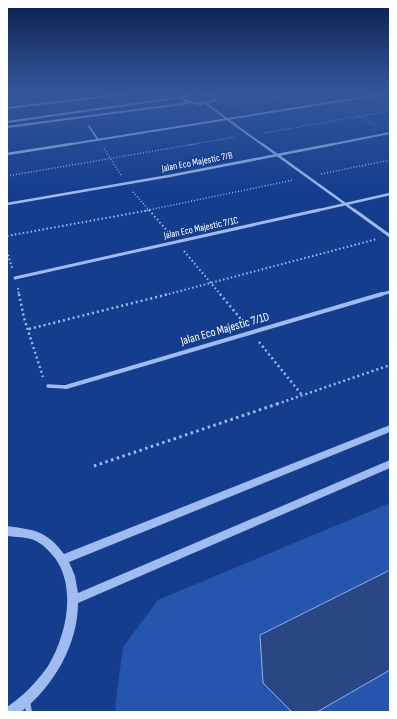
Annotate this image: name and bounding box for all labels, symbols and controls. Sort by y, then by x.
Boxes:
street label: Jalan Eco Majestic 7/B [159,149,234,175]
street label: Jalan Eco Majestic 7/1C [162,214,240,242]
street label: Jalan Eco Majestic 7/1D [178,309,271,349]

